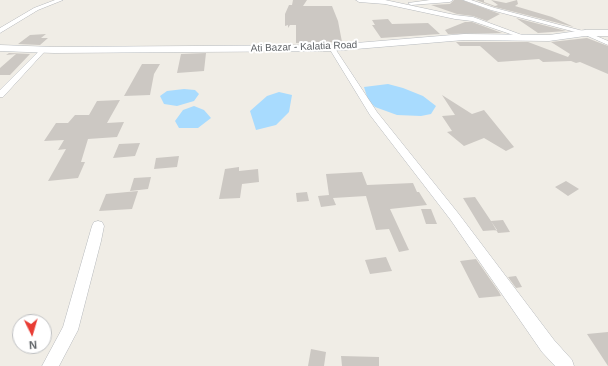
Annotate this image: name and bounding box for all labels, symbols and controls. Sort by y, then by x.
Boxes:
street label: Ati Bazar - Kalatia Road [250,39,358,55]
north arrow [12,314,52,354]
text: N [28,339,37,351]

